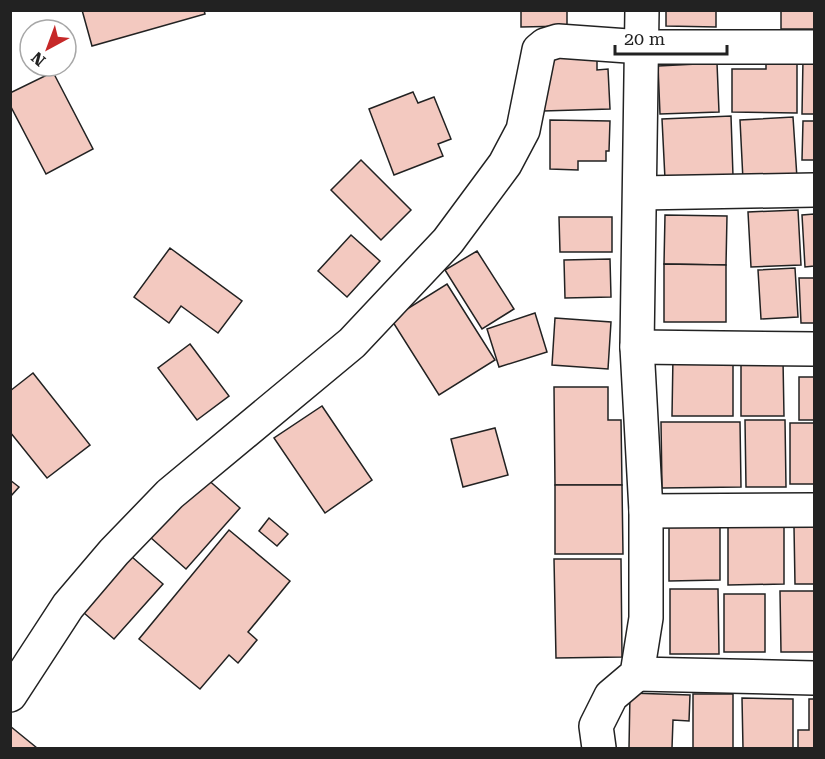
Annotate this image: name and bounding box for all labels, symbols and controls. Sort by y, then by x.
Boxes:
north arrow [18,18,78,78]
scale bar [615,18,728,56]
text: 20 m [624,28,665,49]
text: N [28,48,49,70]

